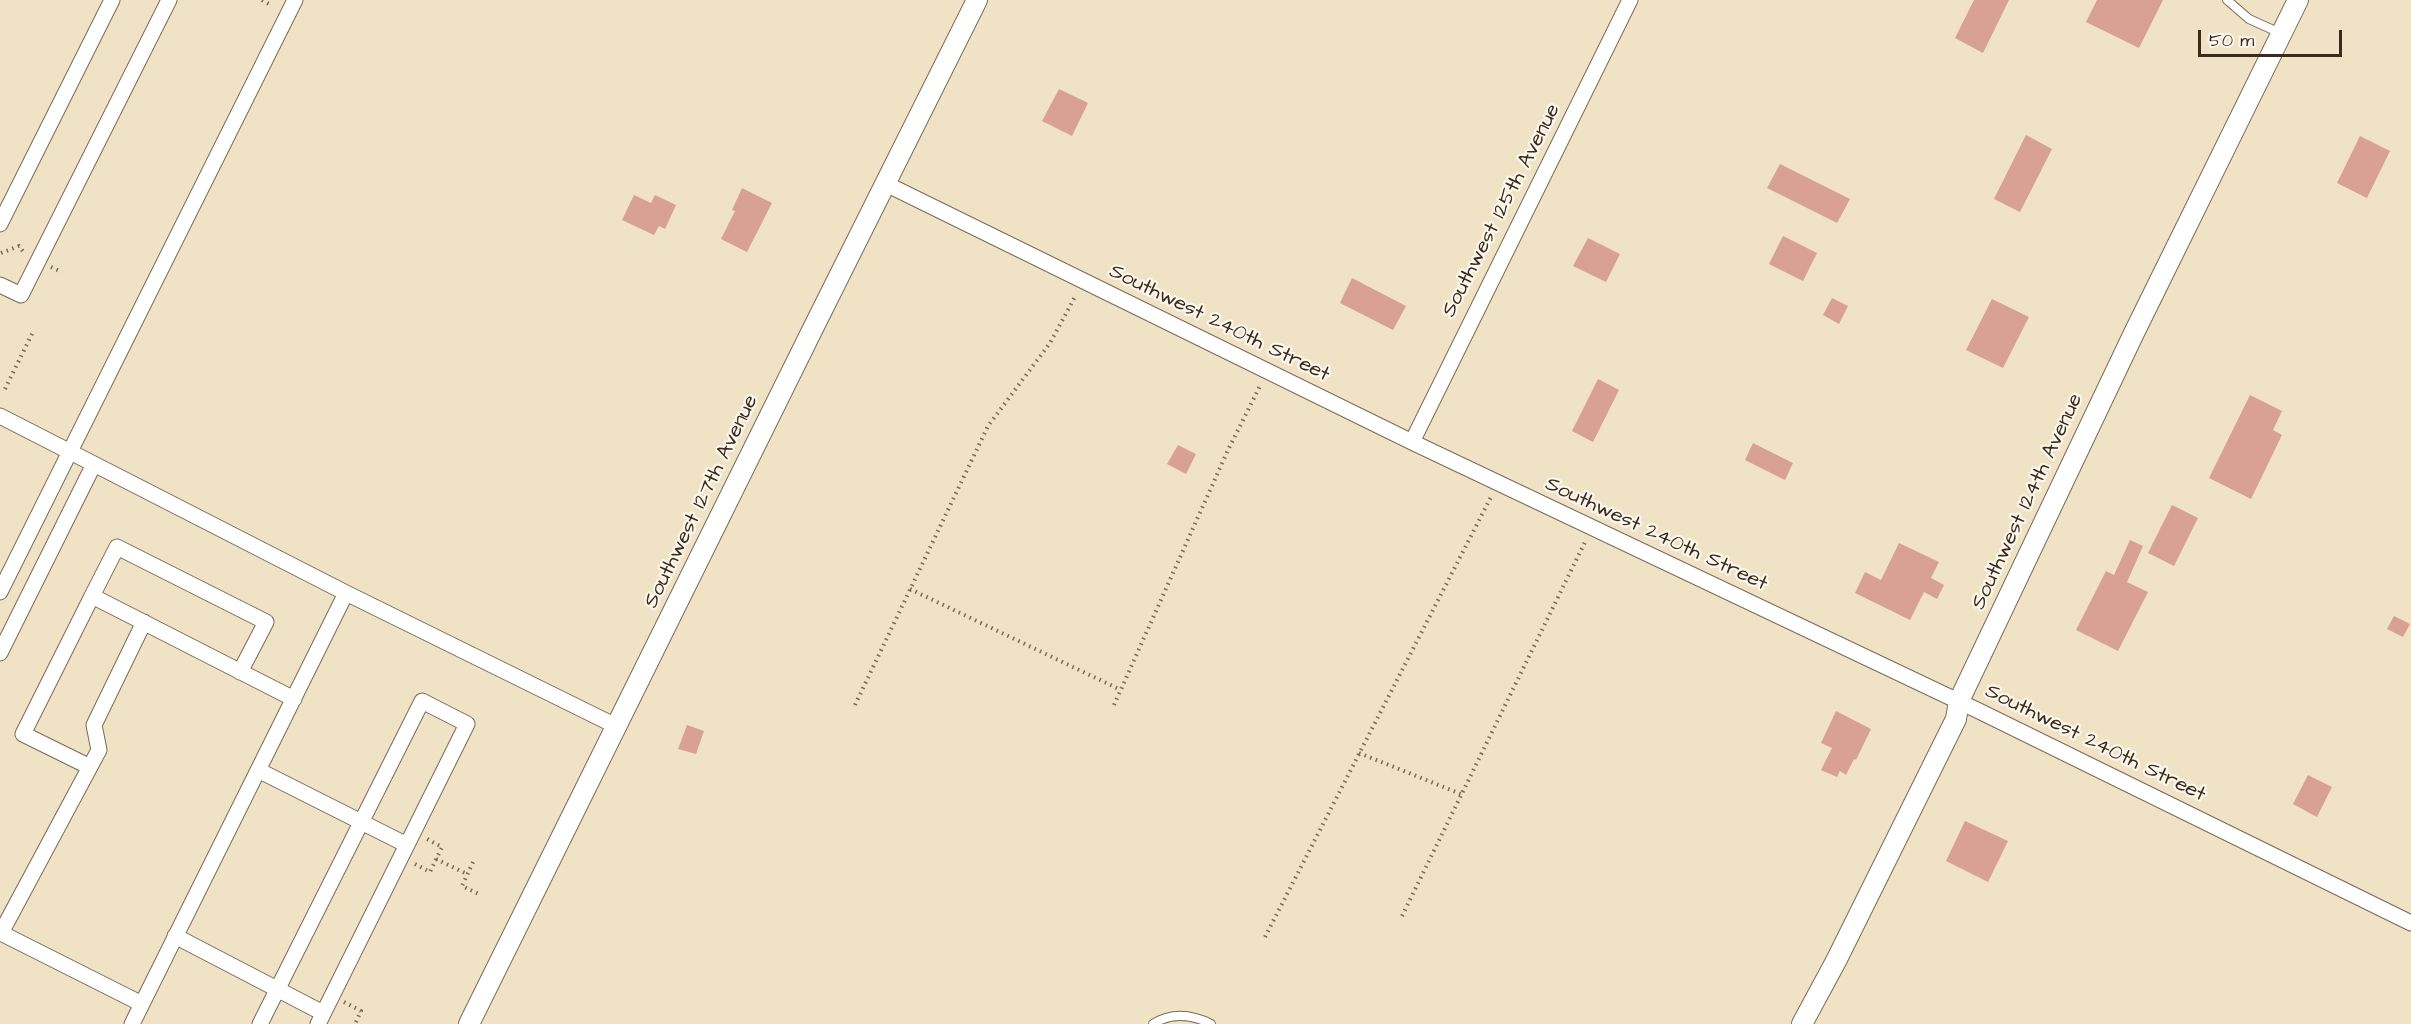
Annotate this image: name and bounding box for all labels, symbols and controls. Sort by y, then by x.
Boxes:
scale bar [2201,18,2345,56]
text: 50 m [2209,28,2254,53]
street label: Southwest 125th Avenue [1437,100,1567,322]
street label: Southwest 240th Street [1105,260,1333,388]
street label: Southwest 124th Avenue [1967,390,2089,614]
street label: Southwest 127th Avenue [639,391,765,613]
street label: Southwest 240th Street [1541,472,1771,598]
street label: Southwest 240th Street [1981,680,2209,808]

